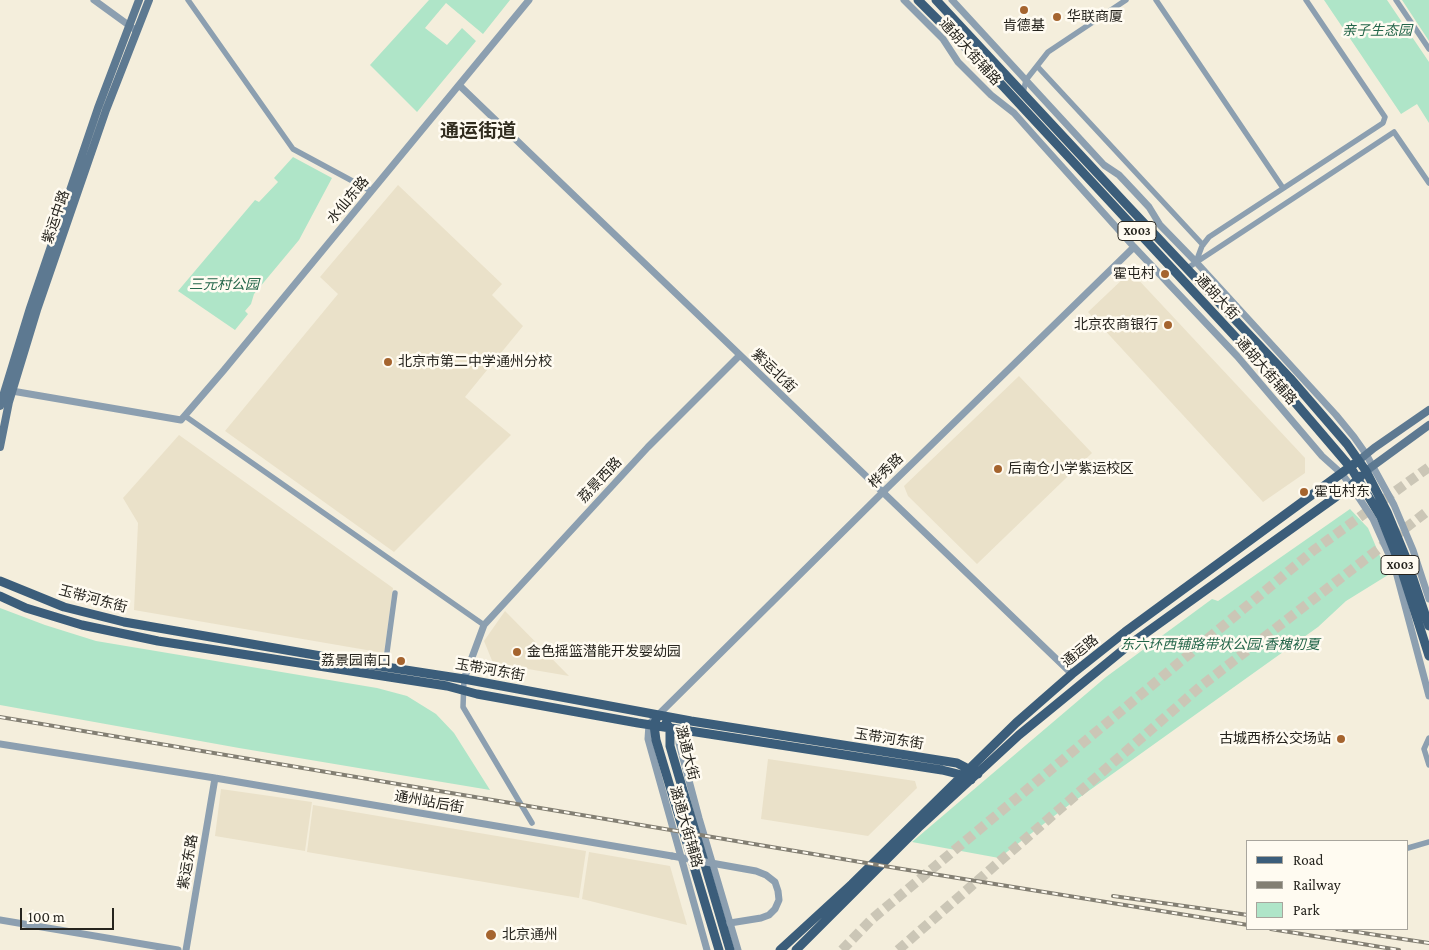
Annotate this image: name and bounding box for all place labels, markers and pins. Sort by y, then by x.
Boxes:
marker: 肯德基 [1018,4,1030,16]
place label: 华联商厦 [1067,9,1123,25]
marker: 华联商厦 [1051,11,1063,23]
place label: 肯德基 [1003,18,1045,34]
place label: 霍屯村 [1113,266,1155,282]
marker: 霍屯村 [1159,268,1171,280]
place label: 北京农商银行 [1074,317,1158,333]
marker: 北京农商银行 [1162,319,1174,331]
place label: 北京市第二中学通州分校 [398,354,552,370]
marker: 北京市第二中学通州分校 [382,356,394,368]
place label: 后南仓小学紫运校区 [1008,461,1134,477]
marker: 后南仓小学紫运校区 [992,463,1004,475]
place label: 霍屯村东 [1314,484,1370,500]
marker: 霍屯村东 [1298,486,1310,498]
place label: 金色摇篮潜能开发婴幼园 [527,644,681,660]
marker: 金色摇篮潜能开发婴幼园 [511,646,523,658]
place label: 荔景园南口 [321,653,391,669]
marker: 荔景园南口 [395,655,407,667]
place label: 古城西桥公交场站 [1219,731,1331,747]
marker: 古城西桥公交场站 [1335,733,1347,745]
place label: 北京通州 [502,927,558,943]
marker: 北京通州 [484,928,498,942]

